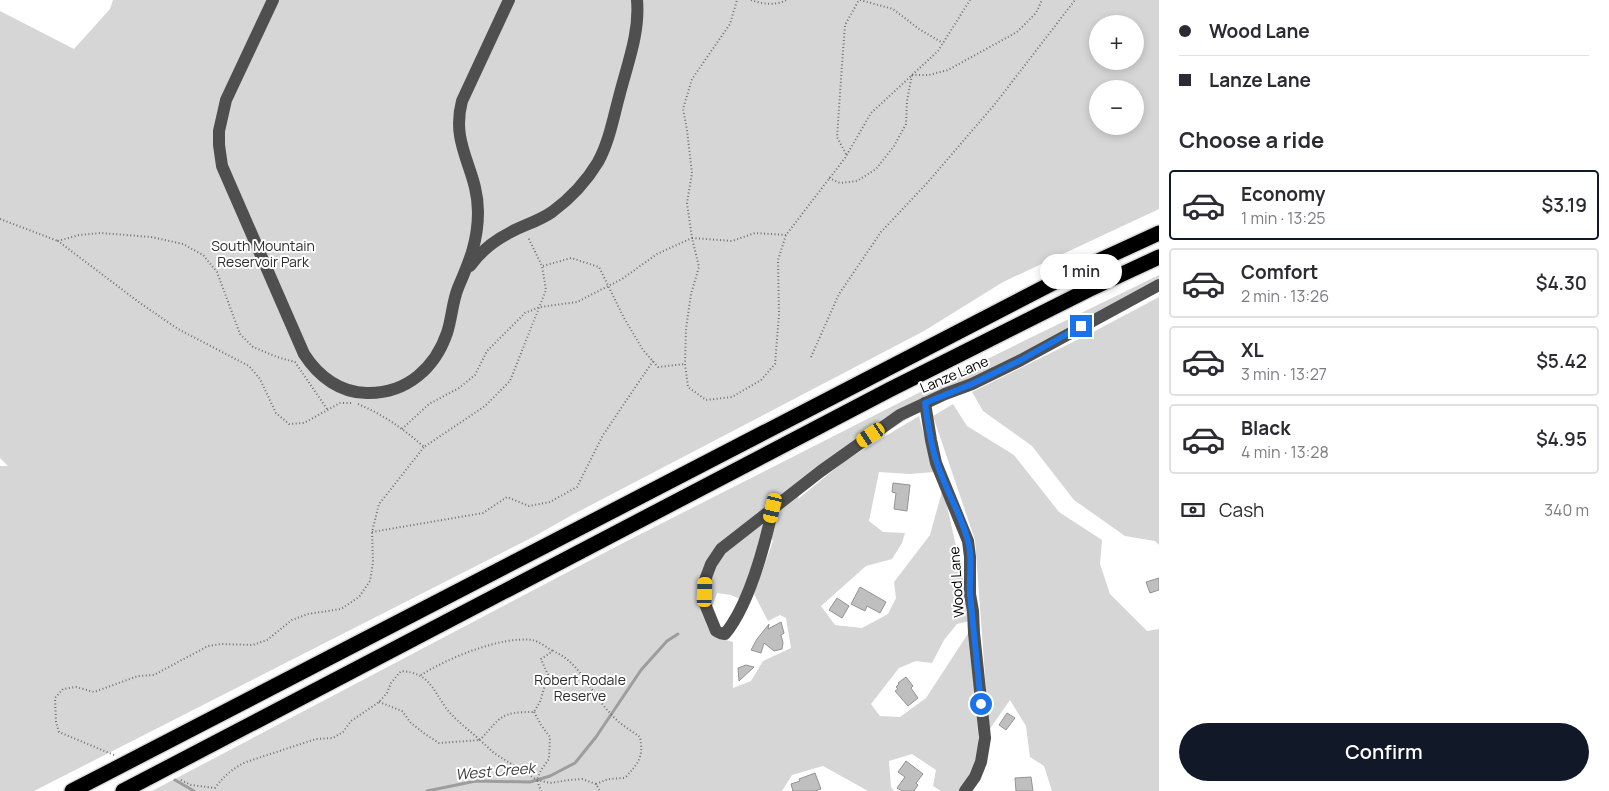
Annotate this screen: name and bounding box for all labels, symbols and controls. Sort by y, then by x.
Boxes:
map controls [1089,15,1144,135]
button: + [1089,15,1144,70]
text: Wood Lane [1209,18,1310,44]
text: Lanze Lane [1209,67,1311,93]
button: − [1089,80,1144,135]
text: Choose a ride [1179,125,1324,155]
text: Economy [1241,181,1325,207]
icon: car [1181,183,1226,228]
text: $3.19 [1541,192,1587,218]
text: 1 min · 13:25 [1241,207,1326,229]
park label: South Mountain Reservoir Park [211,236,315,271]
callout: 1 min [1040,254,1122,288]
text: Comfort [1241,259,1318,285]
text: 1 min [1062,260,1100,282]
icon: car [1181,261,1226,306]
text: $4.30 [1536,270,1587,296]
text: 2 min · 13:26 [1241,285,1329,307]
route end [1070,315,1092,337]
text: XL [1241,337,1264,363]
icon: car [1181,339,1226,384]
text: $5.42 [1536,348,1587,374]
street label: Lanze Lane [917,351,991,397]
text: 3 min · 13:27 [1241,363,1327,385]
text: Black [1241,415,1290,441]
icon: car [1181,417,1226,462]
car [854,420,887,450]
text: $4.95 [1536,426,1587,452]
text: 4 min · 13:28 [1241,441,1329,463]
car [762,492,783,524]
icon: cash [1179,496,1207,524]
text: Cash [1219,497,1264,523]
text: 340 m [1544,499,1589,521]
street label: Wood Lane [944,546,968,618]
car [696,577,713,607]
park label: Robert Rodale Reserve [534,670,626,705]
route start [970,693,992,715]
button: Confirm [1179,723,1589,781]
water label: West Creek [454,757,538,785]

